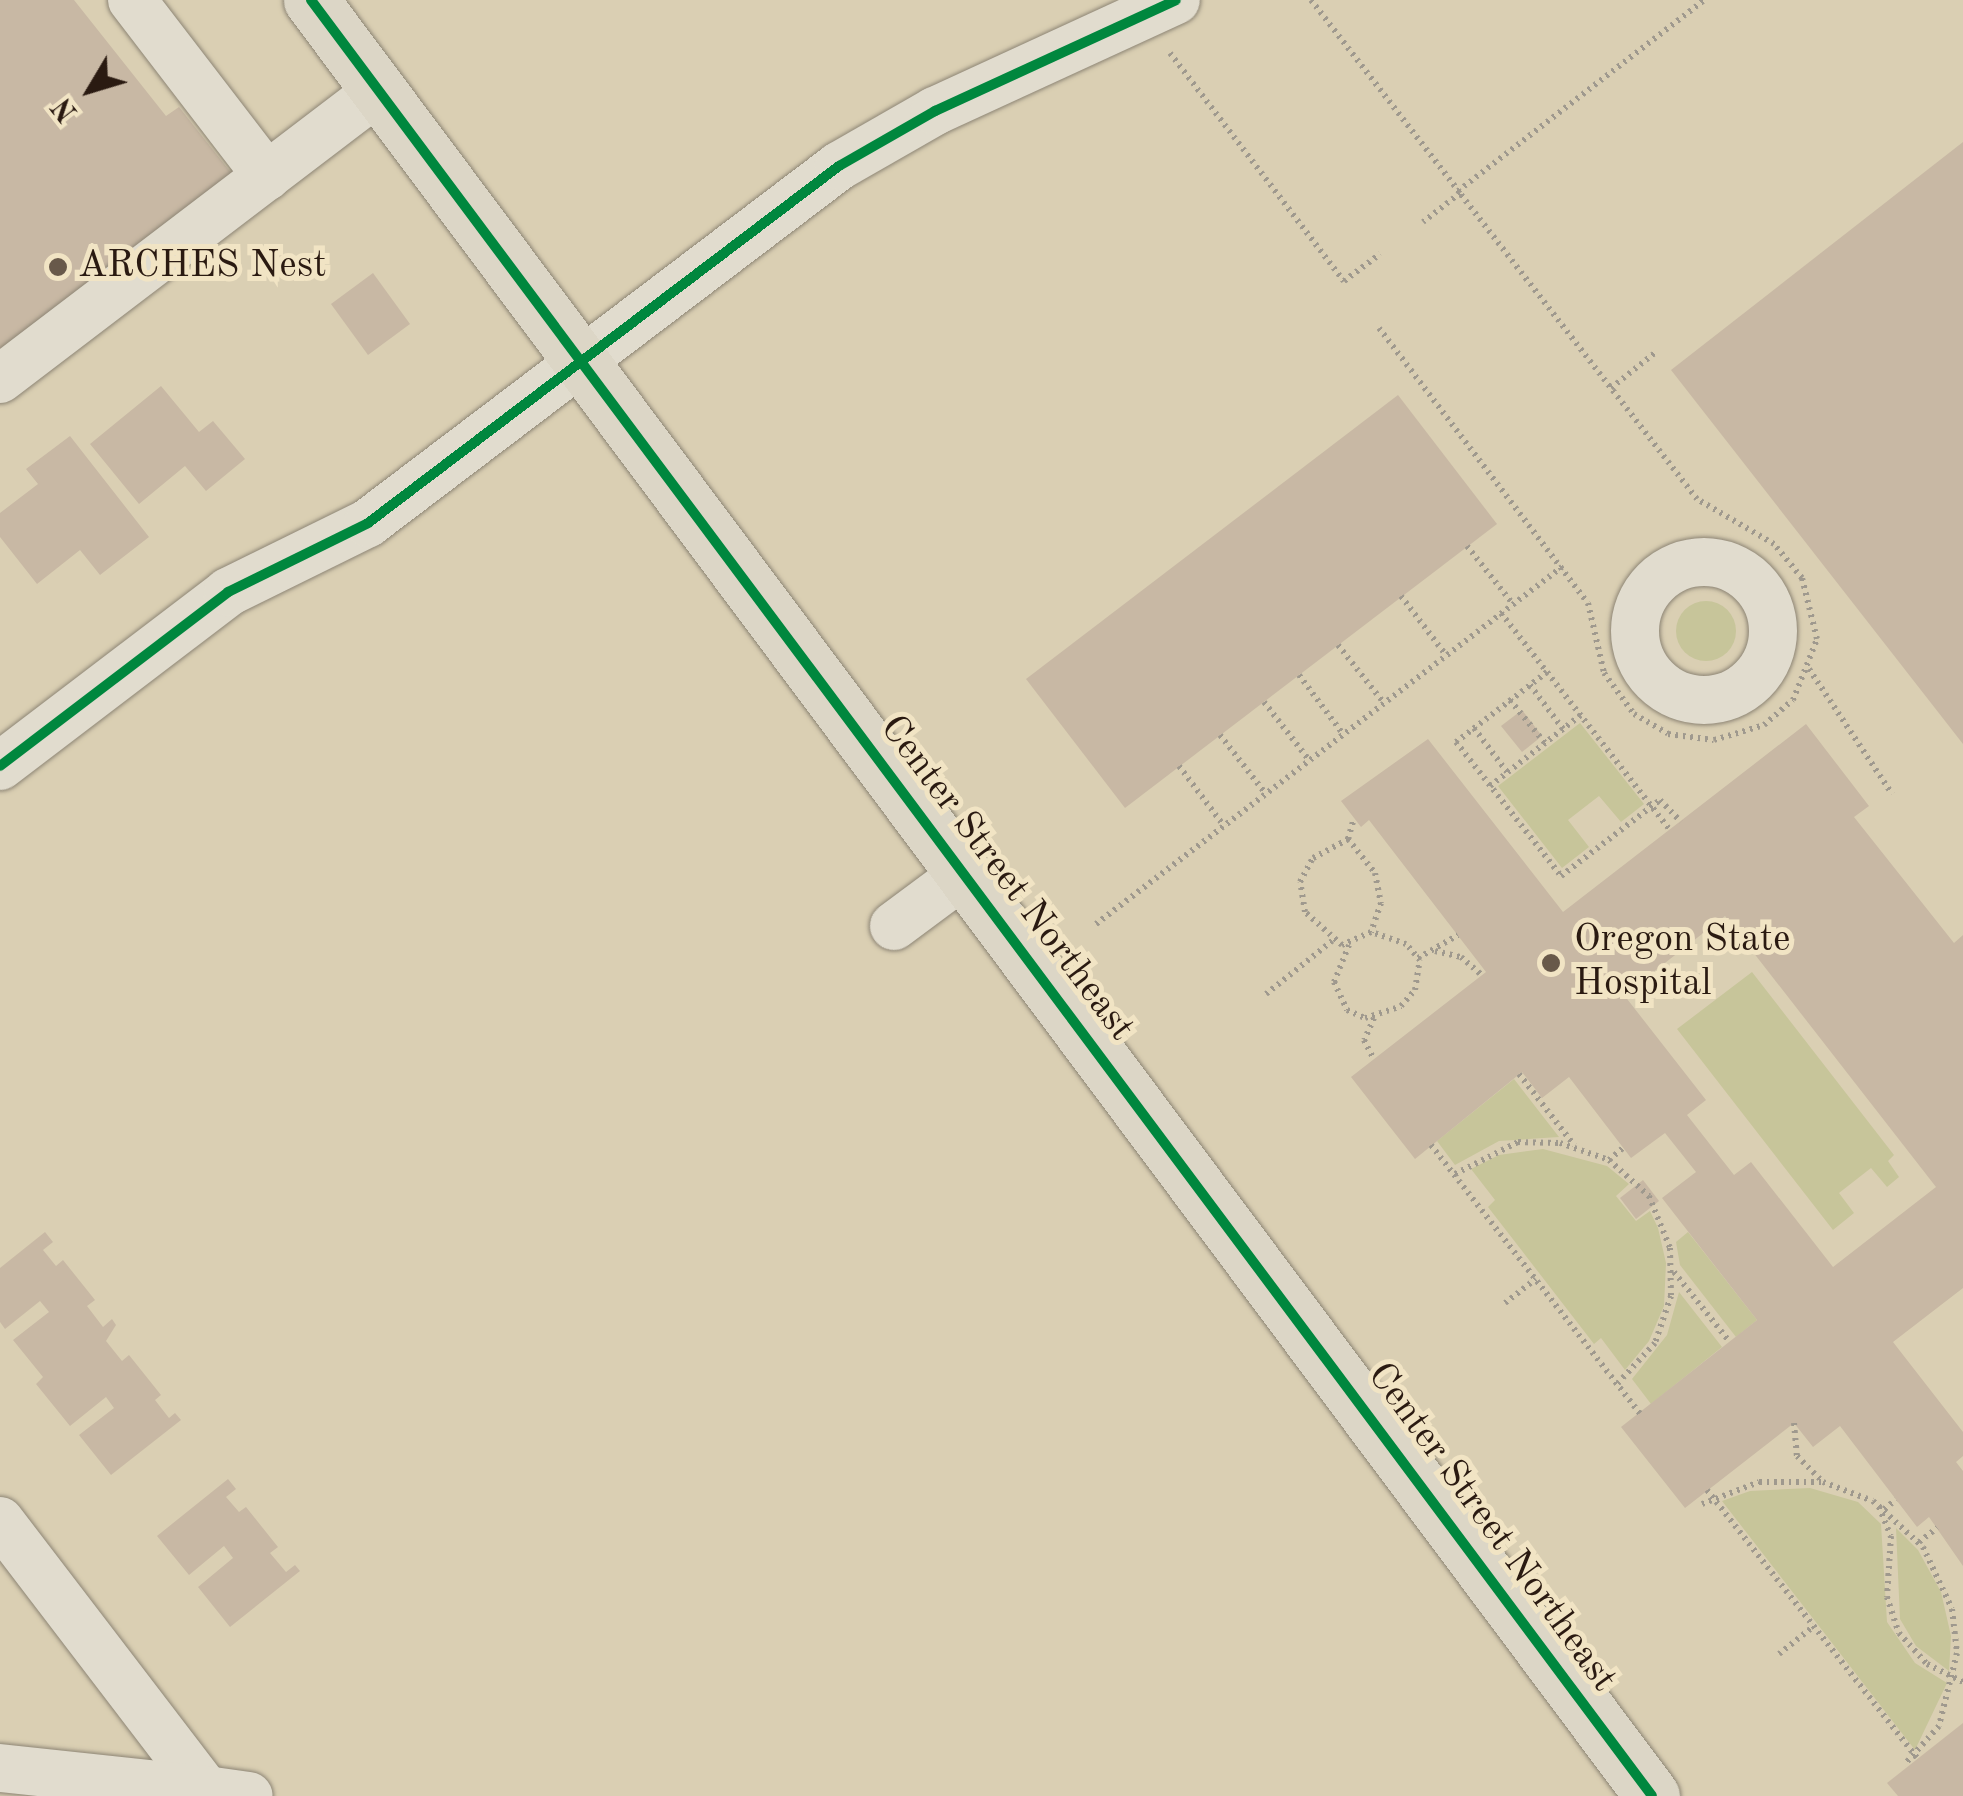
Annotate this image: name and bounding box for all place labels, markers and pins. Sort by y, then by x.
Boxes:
place label: ARCHES Nest [78,244,327,290]
marker: ARCHES Nest [47,256,69,278]
place label: Oregon State Hospital [1574,918,1791,1008]
marker: Oregon State Hospital [1538,950,1564,976]

